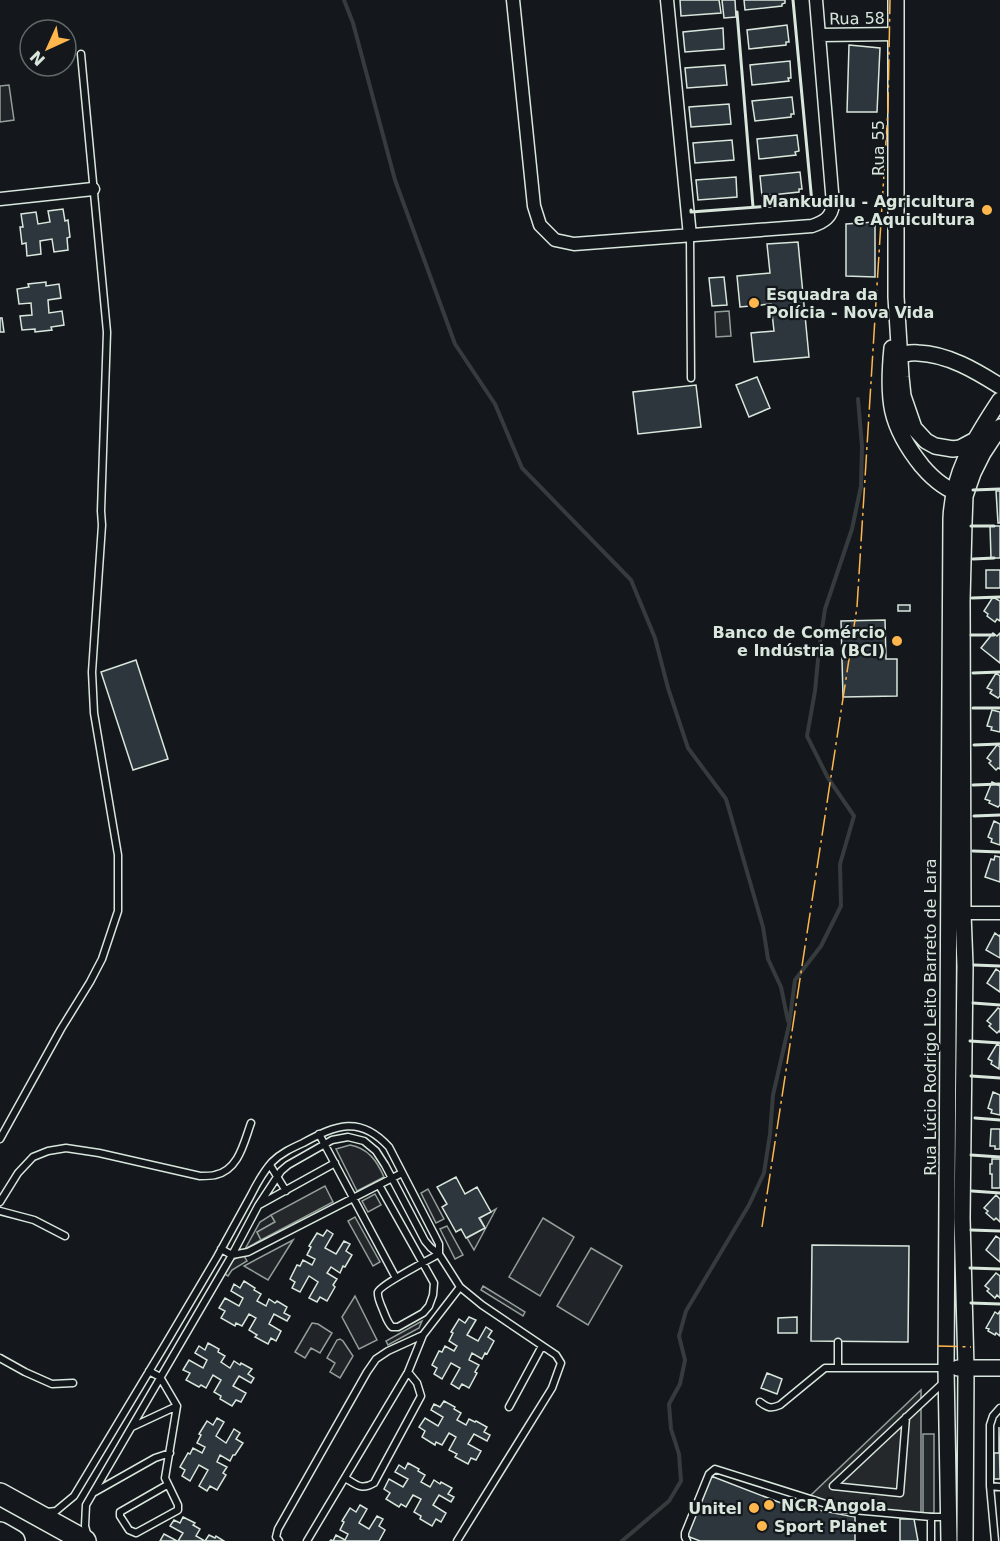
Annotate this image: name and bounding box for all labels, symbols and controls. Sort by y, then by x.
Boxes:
street label: Rua 58 [829,9,885,28]
north arrow [18,18,78,78]
text: N [26,47,49,70]
street label: Rua 55 [869,120,888,176]
place label: Mankudilu - Agricultura e Aquicultura [762,192,975,229]
marker: Mankudilu - Agricultura e Aquicultura [980,203,994,217]
place label: Esquadra da Polícia - Nova Vida [766,285,934,322]
marker: Esquadra da Polícia - Nova Vida [747,296,761,310]
place label: Banco de Comércio e Indústria (BCI) [713,623,885,660]
marker: Banco de Comércio e Indústria (BCI) [890,634,904,648]
street label: Rua Lúcio Rodrigo Leito Barreto de Lara [921,858,940,1176]
place label: NCR Angola [781,1496,887,1515]
marker: NCR Angola [762,1498,776,1512]
place label: Unitel [688,1499,742,1518]
marker: Unitel [747,1501,761,1515]
place label: Sport Planet [774,1517,887,1536]
marker: Sport Planet [755,1519,769,1533]

